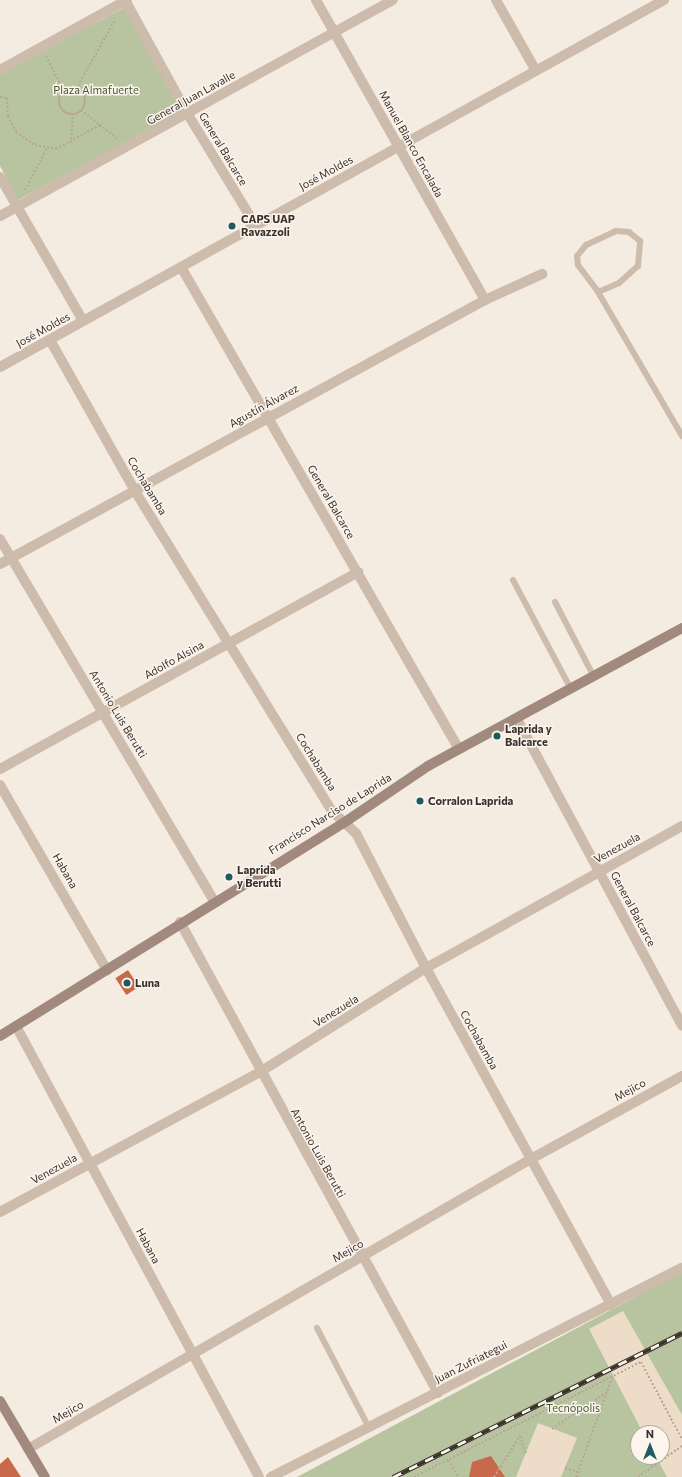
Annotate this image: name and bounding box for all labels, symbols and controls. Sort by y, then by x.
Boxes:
street label: General Juan Lavalle [144,68,238,128]
park label: Plaza Almafuerte [53,83,139,97]
street label: Manuel Blanco Encalada [376,88,446,200]
street label: General Balcarce [196,110,250,188]
street label: José Moldes [297,153,355,193]
place label: CAPS UAP Ravazzoli [241,213,295,239]
marker: CAPS UAP Ravazzoli [226,220,238,232]
street label: José Moldes [14,310,72,350]
street label: Agustín Álvarez [227,381,301,431]
street label: Cochabamba [124,454,170,518]
street label: General Balcarce [304,463,358,541]
street label: Adolfo Alsina [142,638,206,682]
street label: Antonio Luis Berutti [86,668,150,760]
place label: Laprida y Balcarce [505,723,552,749]
street label: Cochabamba [293,731,339,793]
marker: Laprida y Balcarce [492,731,502,741]
street label: Francisco Narciso de Laprida [266,771,394,857]
place label: Corralon Laprida [428,794,513,808]
marker: Corralon Laprida [415,796,425,806]
street label: Venezuela [592,830,642,866]
street label: Habana [50,851,80,891]
place label: Laprida y Berutti [237,864,281,890]
street label: General Balcarce [608,869,658,949]
marker: Laprida y Berutti [224,872,234,882]
place label: Luna [135,976,160,990]
marker: Luna [122,978,132,988]
street label: Venezuela [311,992,361,1030]
street label: Cochabamba [457,1008,501,1072]
street label: Mejico [612,1076,648,1104]
street label: Antonio Luis Berutti [288,1106,348,1200]
street label: Venezuela [29,1151,79,1187]
street label: Habana [133,1226,163,1266]
street label: Mejico [330,1237,366,1265]
street label: Juan Zufriategui [433,1338,509,1386]
street label: Mejico [50,1398,86,1426]
park label: Tecnópolis [546,1401,600,1415]
north arrow [630,1425,670,1465]
text: N [646,1427,654,1440]

